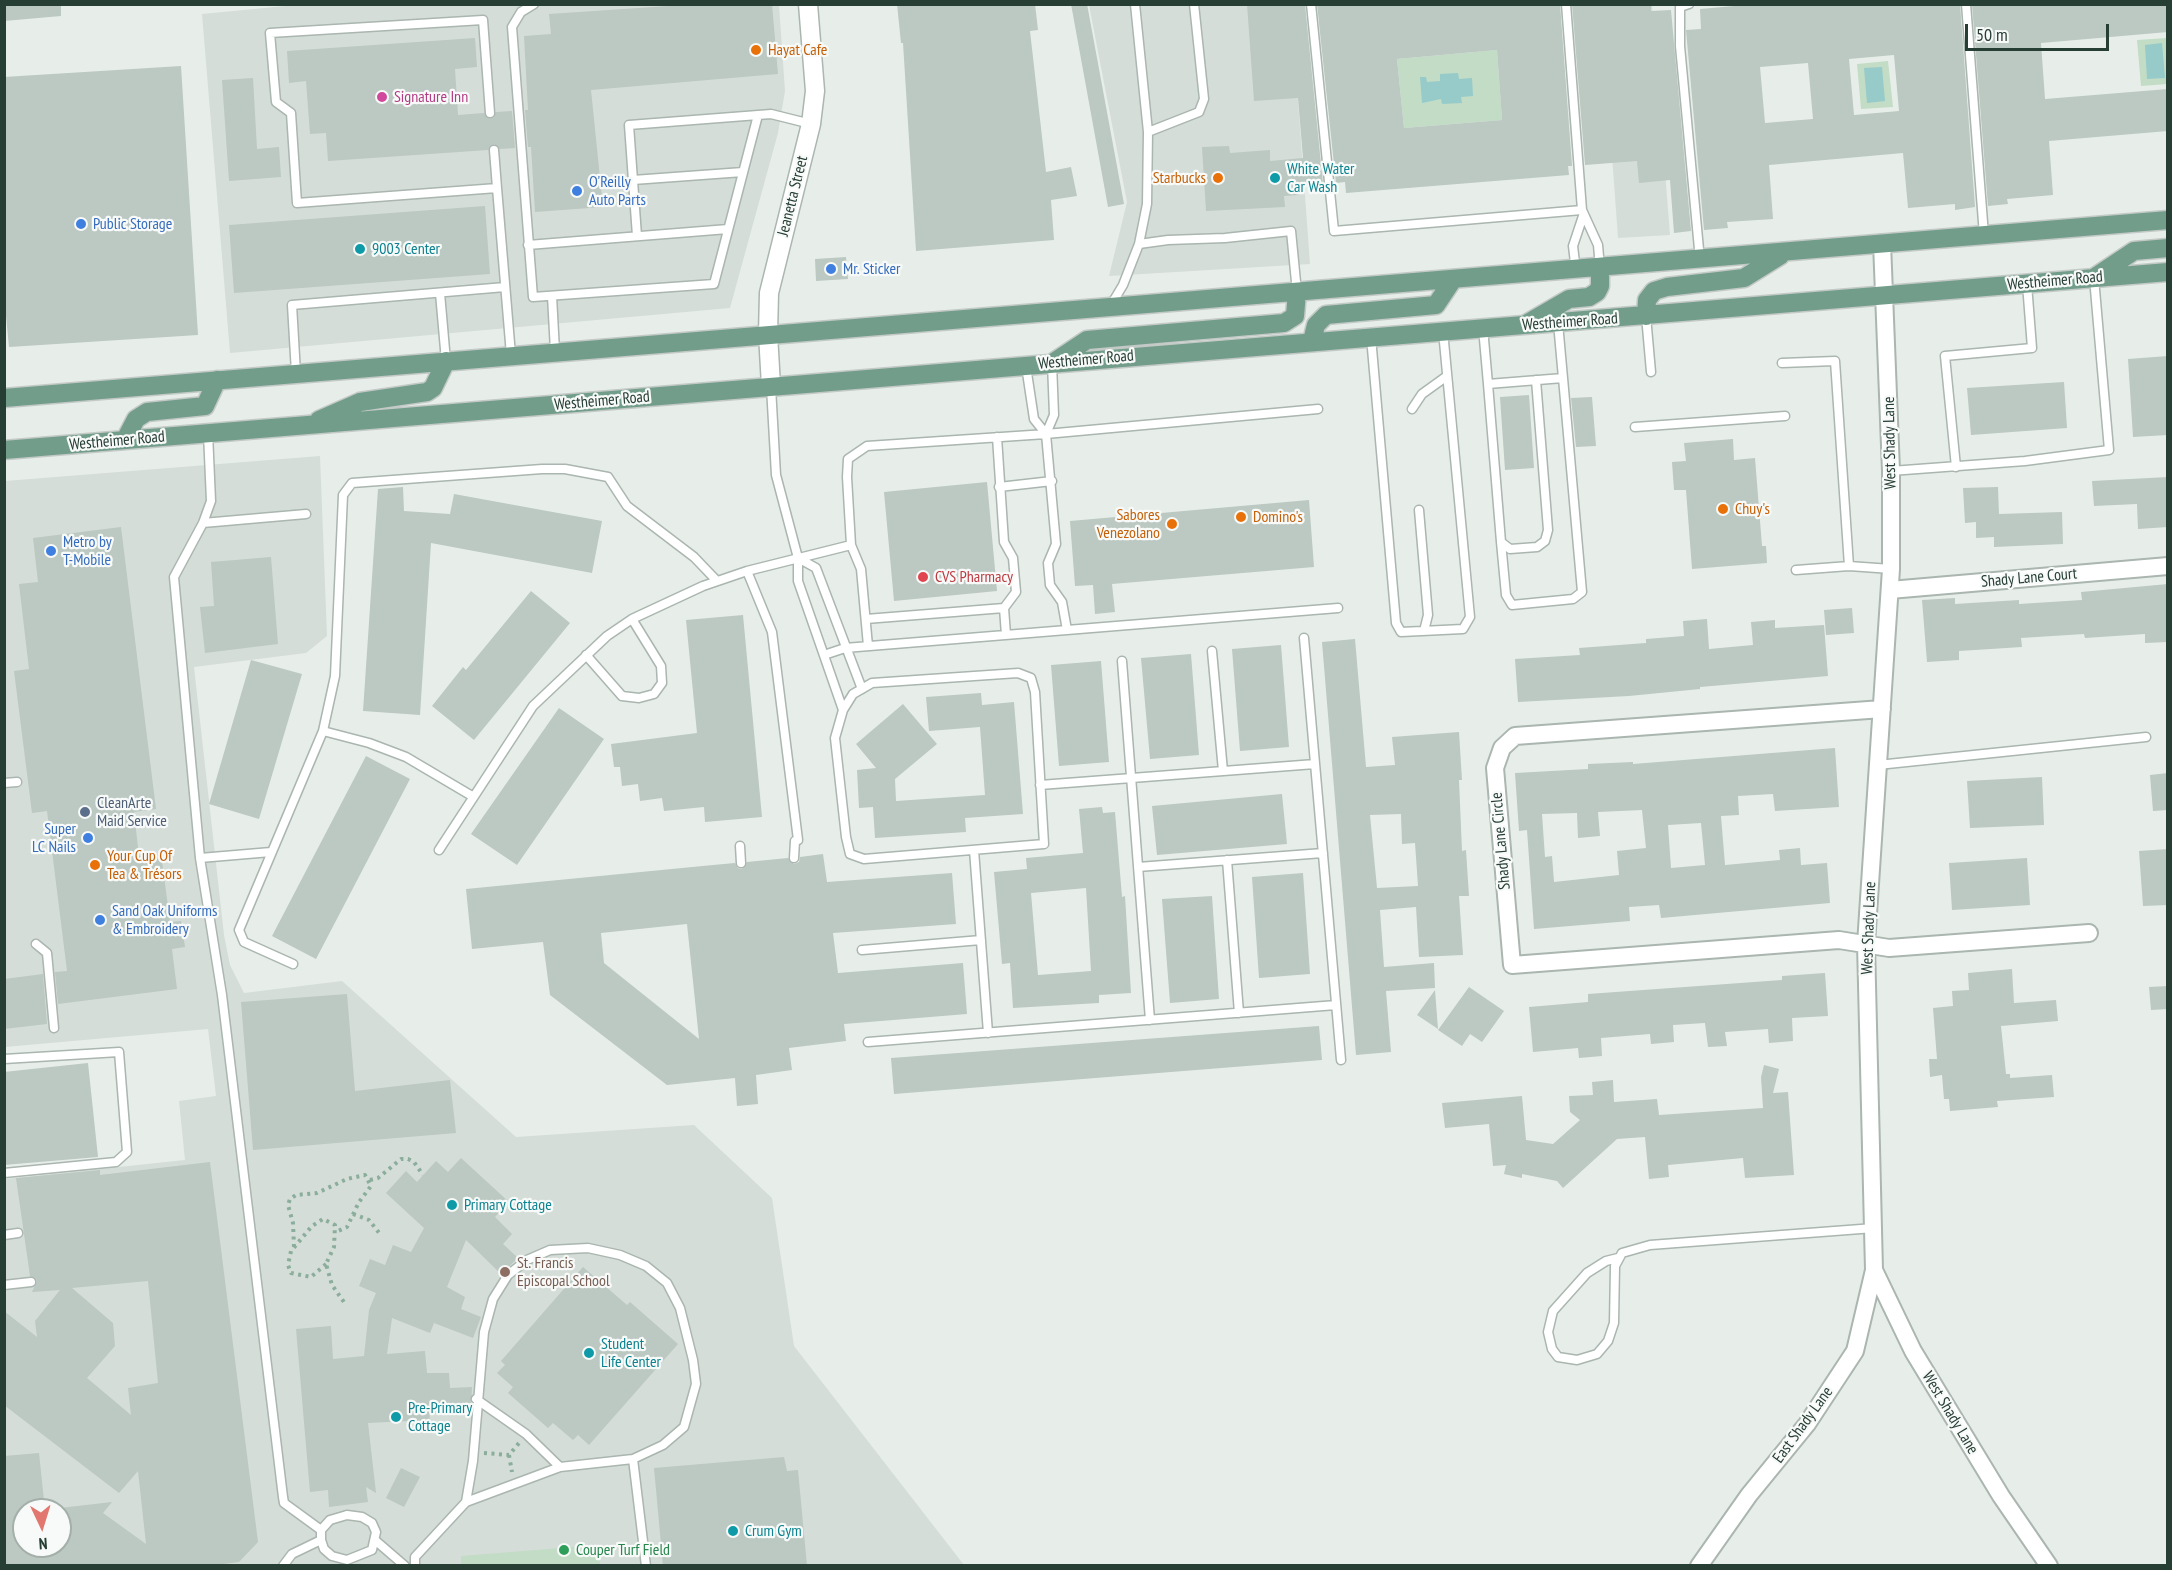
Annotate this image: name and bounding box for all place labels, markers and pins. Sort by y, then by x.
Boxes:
place label: Hayat Cafe [768,40,827,60]
marker: Hayat Cafe [749,43,763,57]
place label: Signature Inn [394,87,468,107]
marker: Signature Inn [375,90,389,104]
place label: White Water Car Wash [1287,159,1354,197]
place label: Starbucks [1153,168,1206,188]
marker: Starbucks [1211,171,1225,185]
marker: White Water Car Wash [1268,171,1282,185]
place label: O'Reilly Auto Parts [589,172,646,210]
marker: O'Reilly Auto Parts [570,184,584,198]
place label: Public Storage [93,214,172,234]
marker: Public Storage [74,217,88,231]
place label: 9003 Center [372,239,440,259]
marker: 9003 Center [353,242,367,256]
place label: Mr. Sticker [843,259,900,279]
marker: Mr. Sticker [824,262,838,276]
place label: Chuy's [1735,499,1770,519]
marker: Chuy's [1716,502,1730,516]
place label: Sabores Venezolano [1097,505,1160,543]
place label: Domino's [1253,507,1303,527]
marker: Domino's [1234,510,1248,524]
marker: Sabores Venezolano [1165,517,1179,531]
place label: Metro by T-Mobile [63,532,112,570]
marker: Metro by T-Mobile [44,544,58,558]
place label: CVS Pharmacy [935,567,1013,587]
marker: CVS Pharmacy [916,570,930,584]
place label: CleanArte Maid Service [97,793,167,831]
marker: CleanArte Maid Service [78,805,92,819]
place label: Super LC Nails [32,819,76,857]
marker: Super LC Nails [81,831,95,845]
place label: Your Cup Of Tea & Trésors [107,846,182,884]
marker: Your Cup Of Tea & Trésors [88,858,102,872]
place label: Sand Oak Uniforms & Embroidery [112,901,217,939]
marker: Sand Oak Uniforms & Embroidery [93,913,107,927]
place label: Primary Cottage [464,1195,552,1215]
marker: Primary Cottage [445,1198,459,1212]
place label: St. Francis Episcopal School [517,1253,610,1291]
marker: St. Francis Episcopal School [498,1265,512,1279]
place label: Student Life Center [601,1334,661,1372]
marker: Student Life Center [582,1346,596,1360]
place label: Pre-Primary Cottage [408,1398,472,1436]
marker: Pre-Primary Cottage [389,1410,403,1424]
place label: Crum Gym [745,1521,802,1541]
marker: Crum Gym [726,1524,740,1538]
place label: Couper Turf Field [576,1540,670,1560]
marker: Couper Turf Field [557,1543,571,1557]

